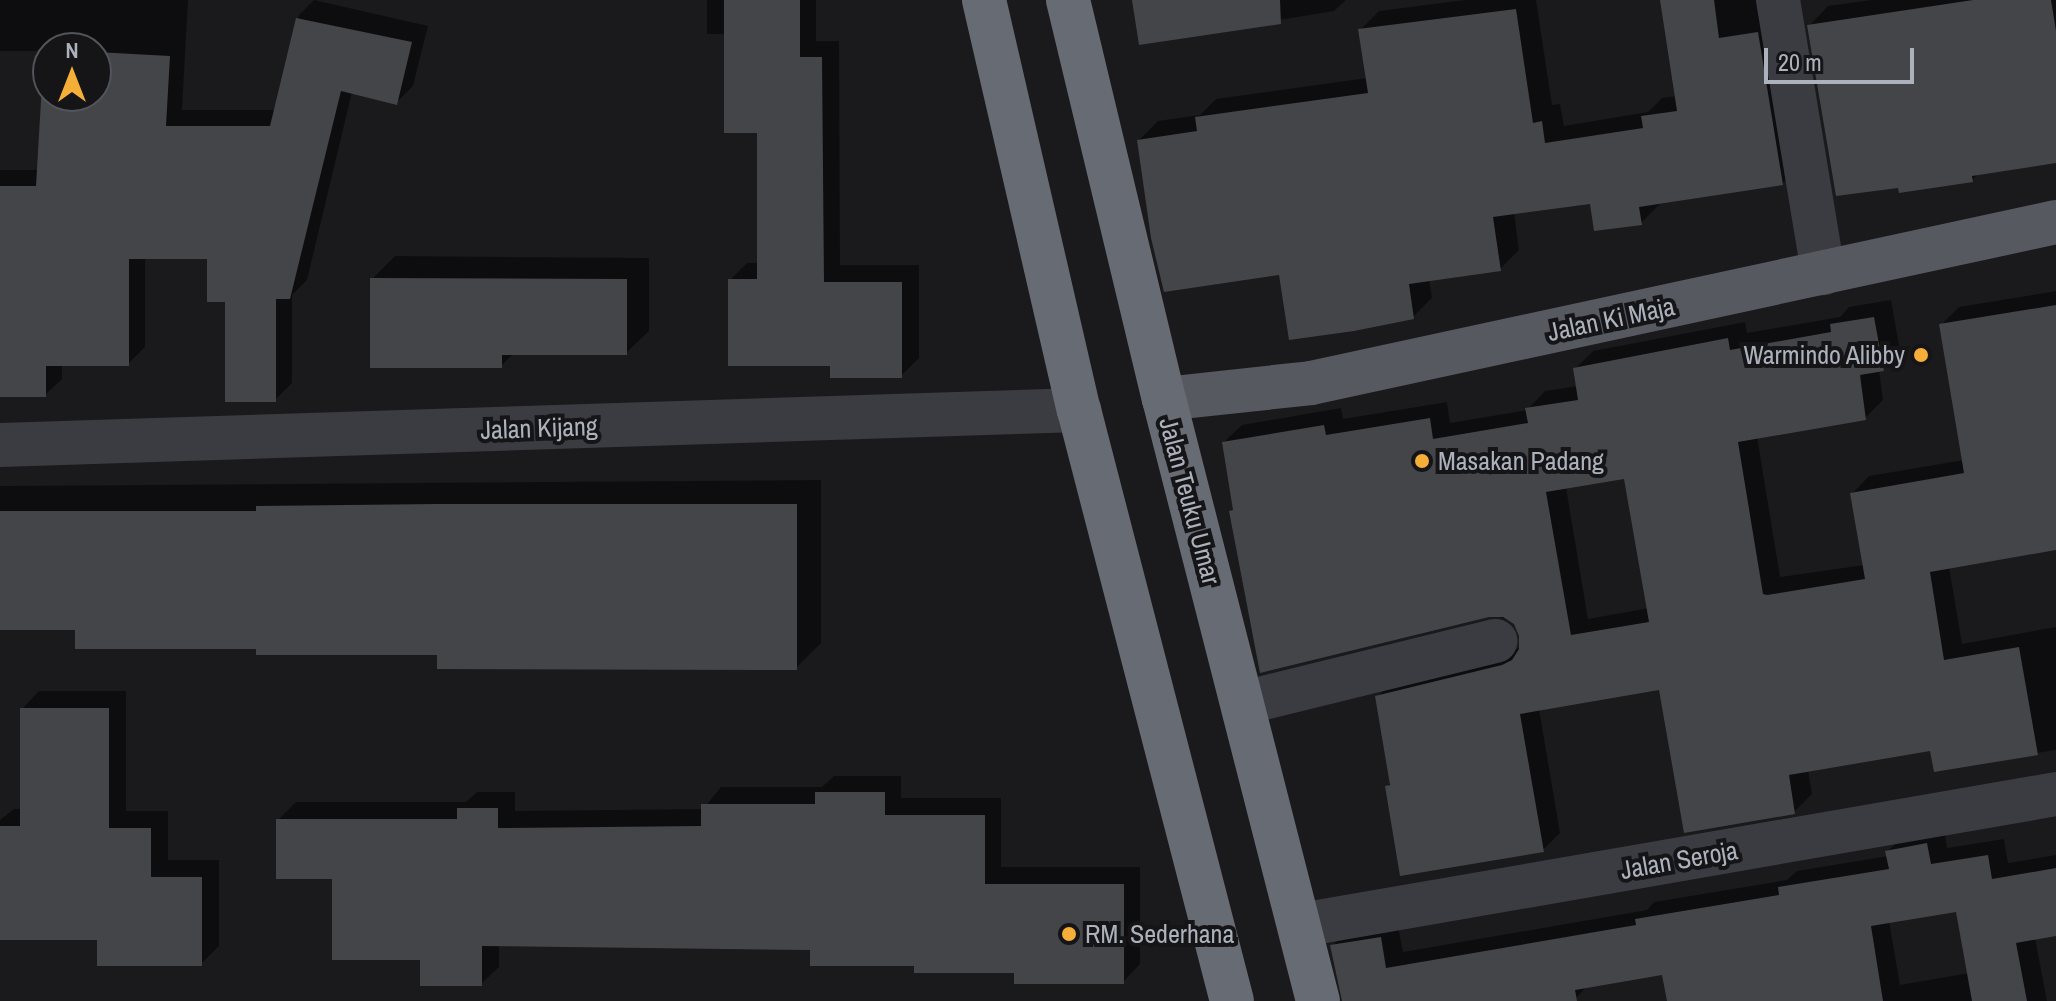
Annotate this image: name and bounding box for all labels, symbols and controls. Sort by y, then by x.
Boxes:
north arrow [32,32,112,112]
scale bar [1768,32,1918,82]
text: N [65,35,79,65]
text: 20 m [1778,46,1822,78]
street label: Jalan Ki Maja [1545,290,1677,348]
place label: Warmindo Alibby [1742,339,1905,371]
marker: Warmindo Alibby [1912,346,1930,364]
street label: Jalan Kijang [480,410,598,446]
street label: Jalan Teuku Umar [1153,414,1227,588]
place label: Masakan Padang [1438,445,1604,477]
marker: Masakan Padang [1413,452,1431,470]
street label: Jalan Seroja [1618,834,1740,886]
place label: RM. Sederhana [1085,918,1234,950]
marker: RM. Sederhana [1060,925,1078,943]

